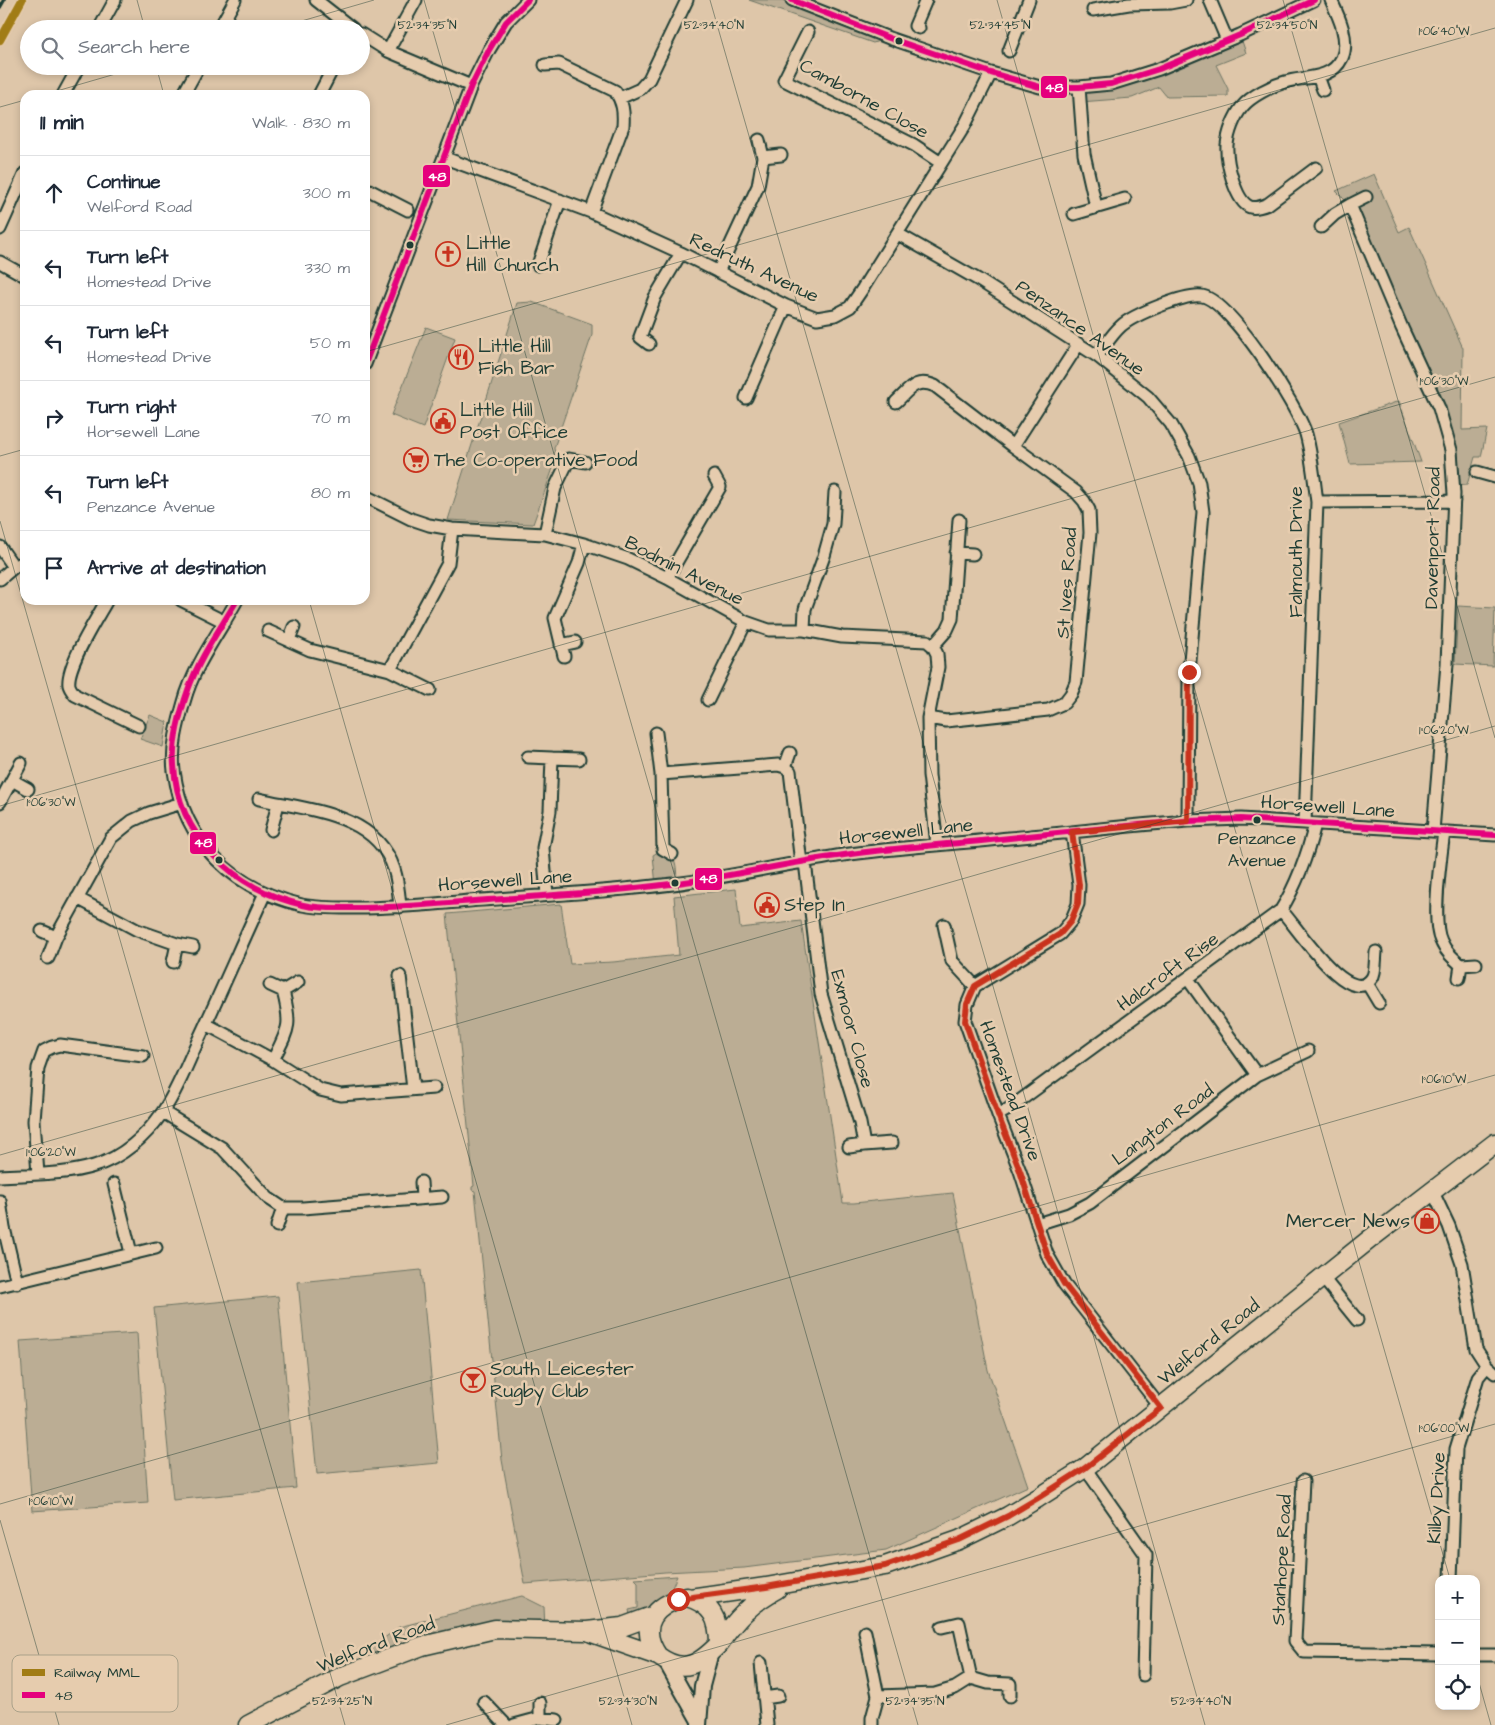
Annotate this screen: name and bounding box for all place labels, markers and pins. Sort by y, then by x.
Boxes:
unlabelled marker [894,36,904,46]
place label: Little Hill Church [466,230,559,279]
unlabelled marker [405,240,415,250]
church icon: Little Hill Church [435,241,461,267]
place label: Little Hill Fish Bar [478,333,555,382]
restaurant icon: Little Hill Fish Bar [448,344,474,370]
place label: Little Hill Post Office [460,397,568,446]
public building icon: Little Hill Post Office [430,408,456,434]
supermarket icon: The Co-operative Food [403,447,429,473]
place label: The Co-operative Food [434,447,638,474]
marker: Penzance Avenue [1252,815,1262,825]
place label: Penzance Avenue [1218,826,1296,873]
unlabelled marker [214,855,224,865]
unlabelled marker [670,878,680,888]
public building icon: Step In [754,892,780,918]
place label: Step In [784,892,845,919]
place label: Mercer News [1286,1208,1410,1235]
shop icon: Mercer News [1414,1208,1440,1234]
place label: South Leicester Rugby Club [490,1356,634,1406]
bar icon: South Leicester Rugby Club [460,1367,486,1393]

